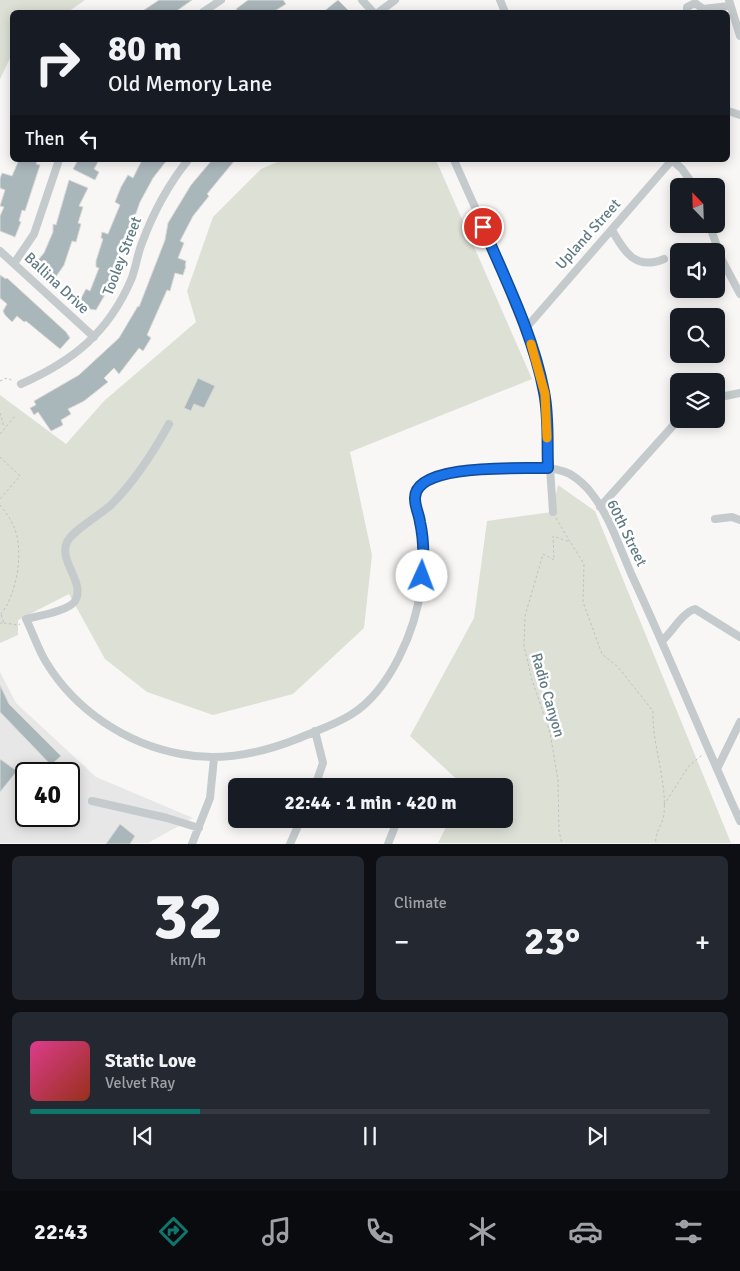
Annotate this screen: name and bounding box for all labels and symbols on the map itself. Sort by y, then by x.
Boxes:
north arrow [670,178,725,232]
street label: Upland Street [552,195,624,273]
pin [462,206,504,248]
street label: Tooley Street [99,214,145,298]
street label: Ballina Drive [21,248,93,318]
street label: 60th Street [603,497,651,569]
position arrow [395,549,447,601]
street label: Radio Canyon [527,651,569,739]
speed limit sign: 40 [15,762,80,827]

